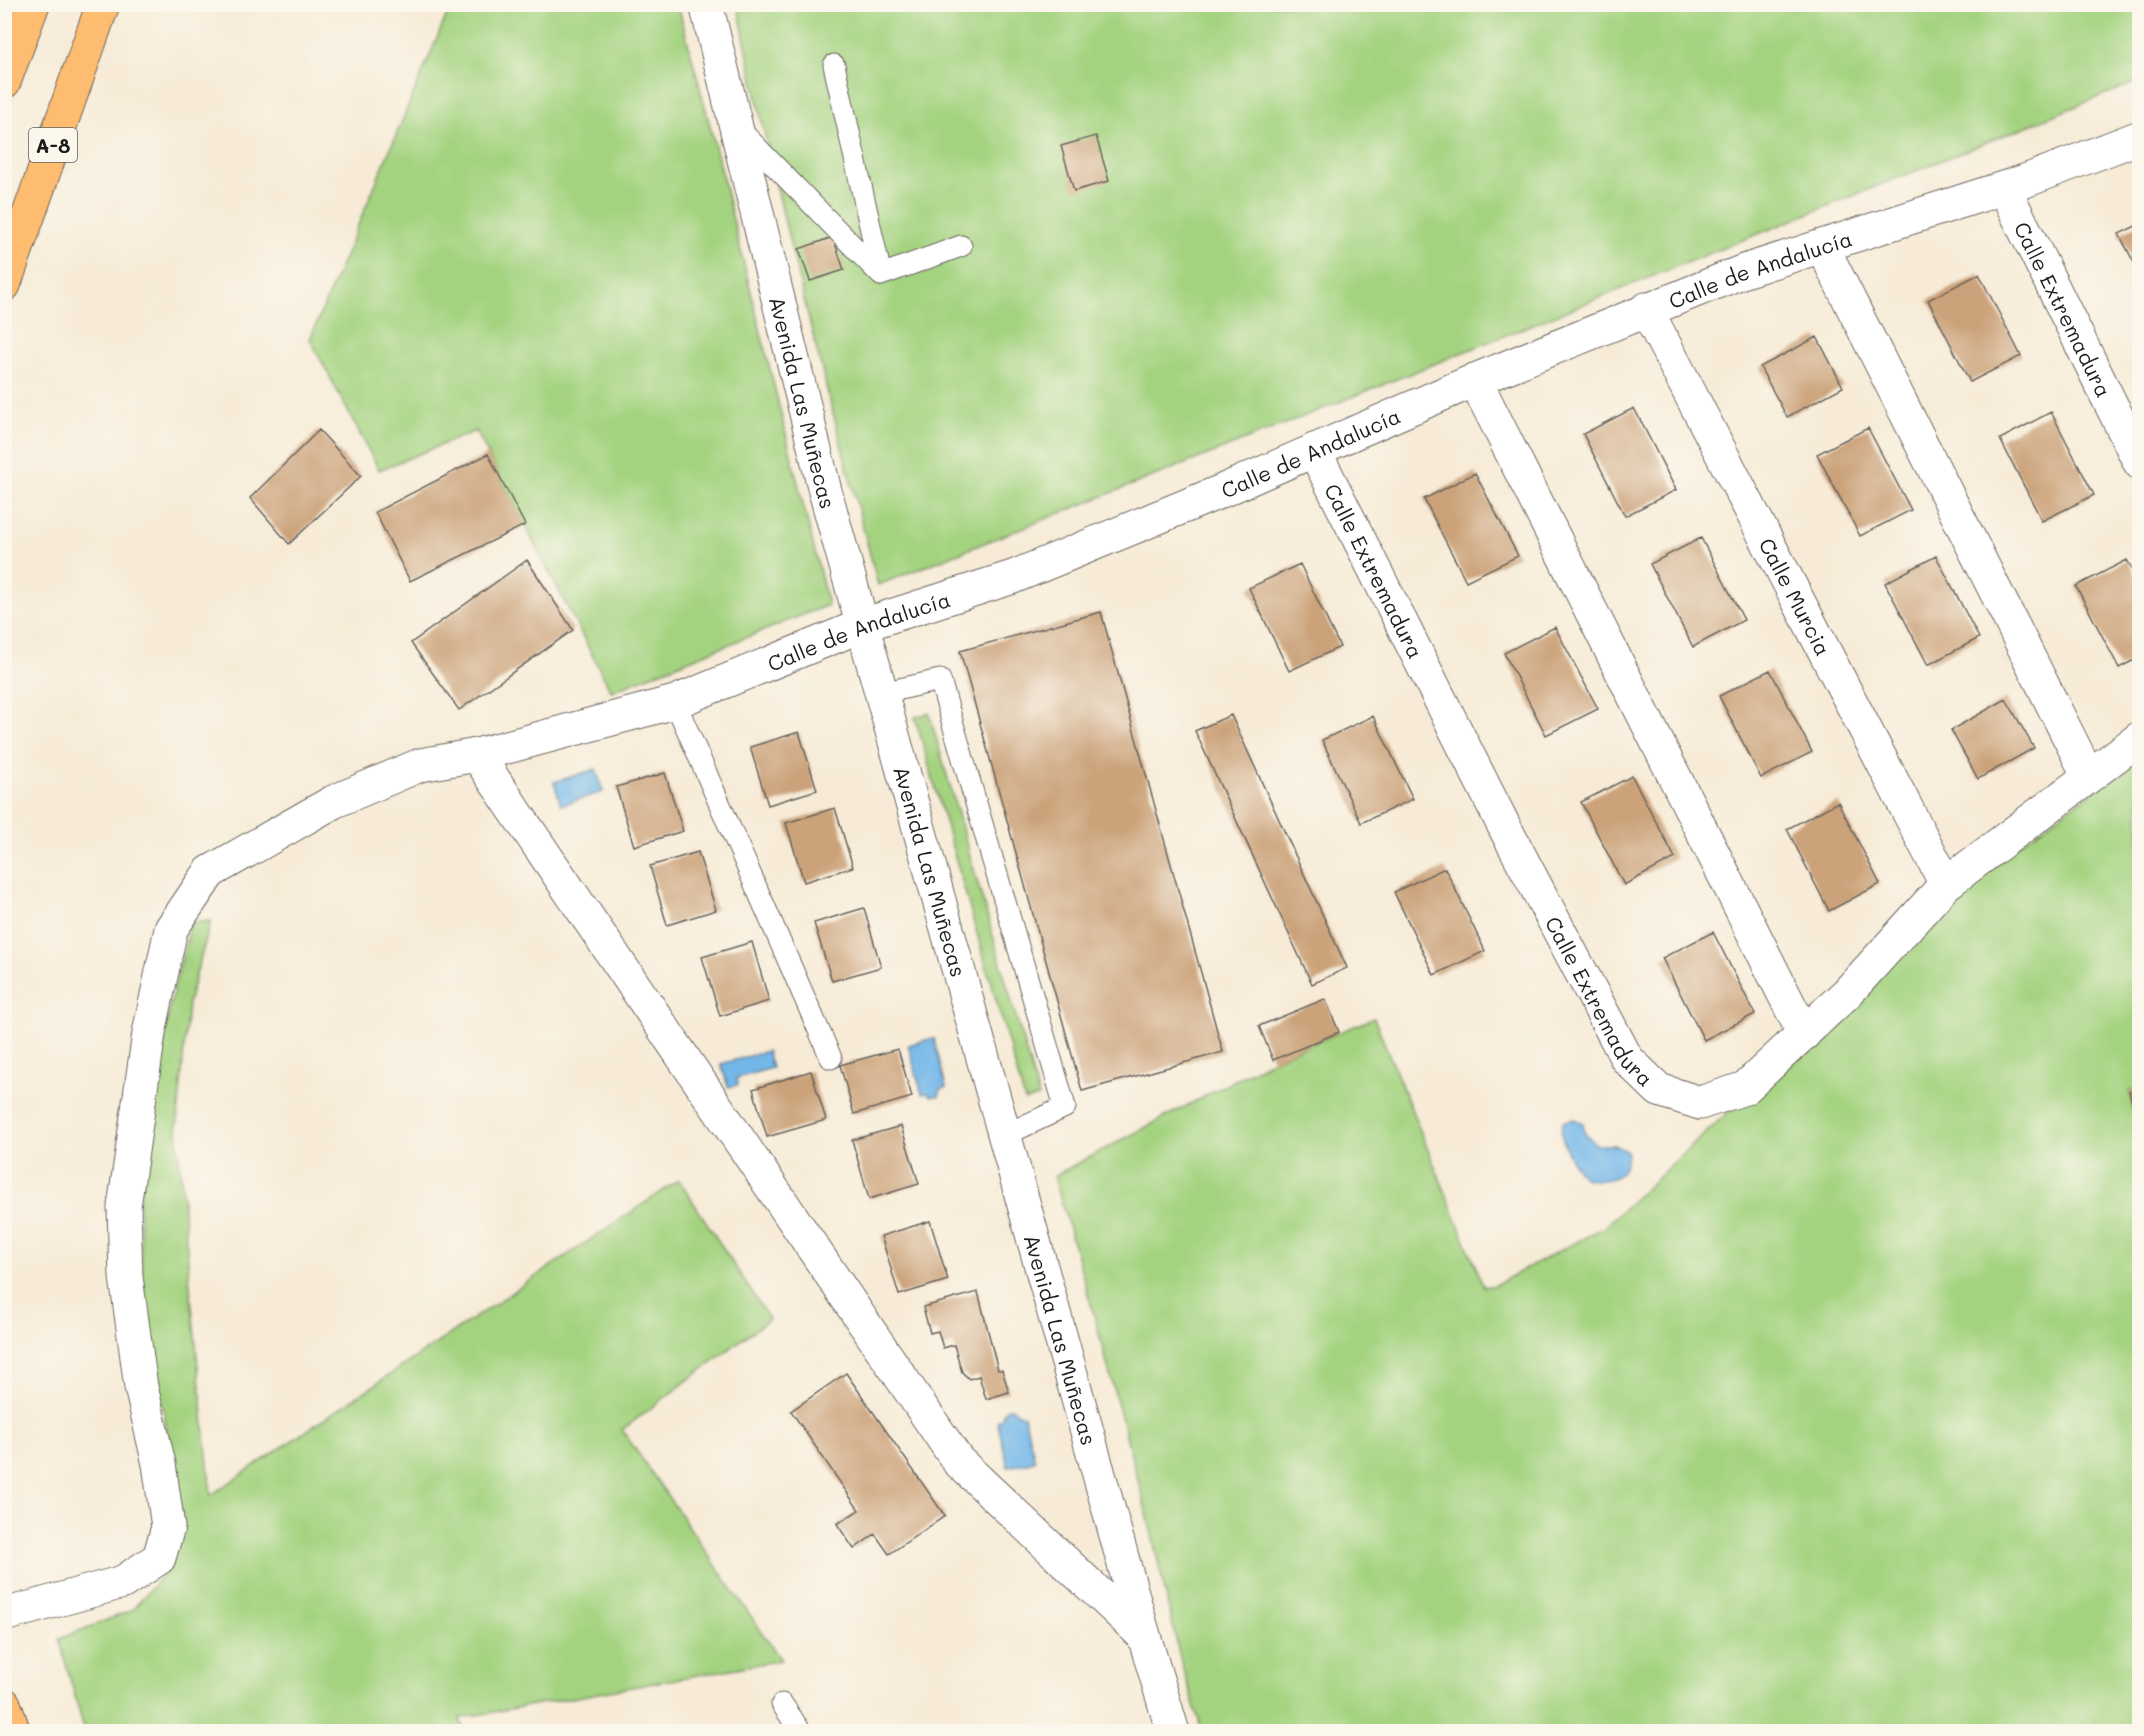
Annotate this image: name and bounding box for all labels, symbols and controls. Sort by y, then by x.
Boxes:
road number: A-8 [29,128,77,162]
street label: Calle Extremadura [2009,217,2119,401]
street label: Calle de Andalucía [1664,224,1855,314]
street label: Avenida Las Muñecas [764,293,843,511]
street label: Calle de Andalucía [1217,401,1404,503]
street label: Calle Extremadura [1319,479,1430,662]
street label: Calle Murcia [1754,533,1838,660]
street label: Calle de Andalucía [763,585,953,676]
street label: Avenida Las Muñecas [889,763,973,980]
street label: Calle Extremadura [1540,911,1660,1091]
street label: Avenida Las Muñecas [1019,1231,1104,1448]

